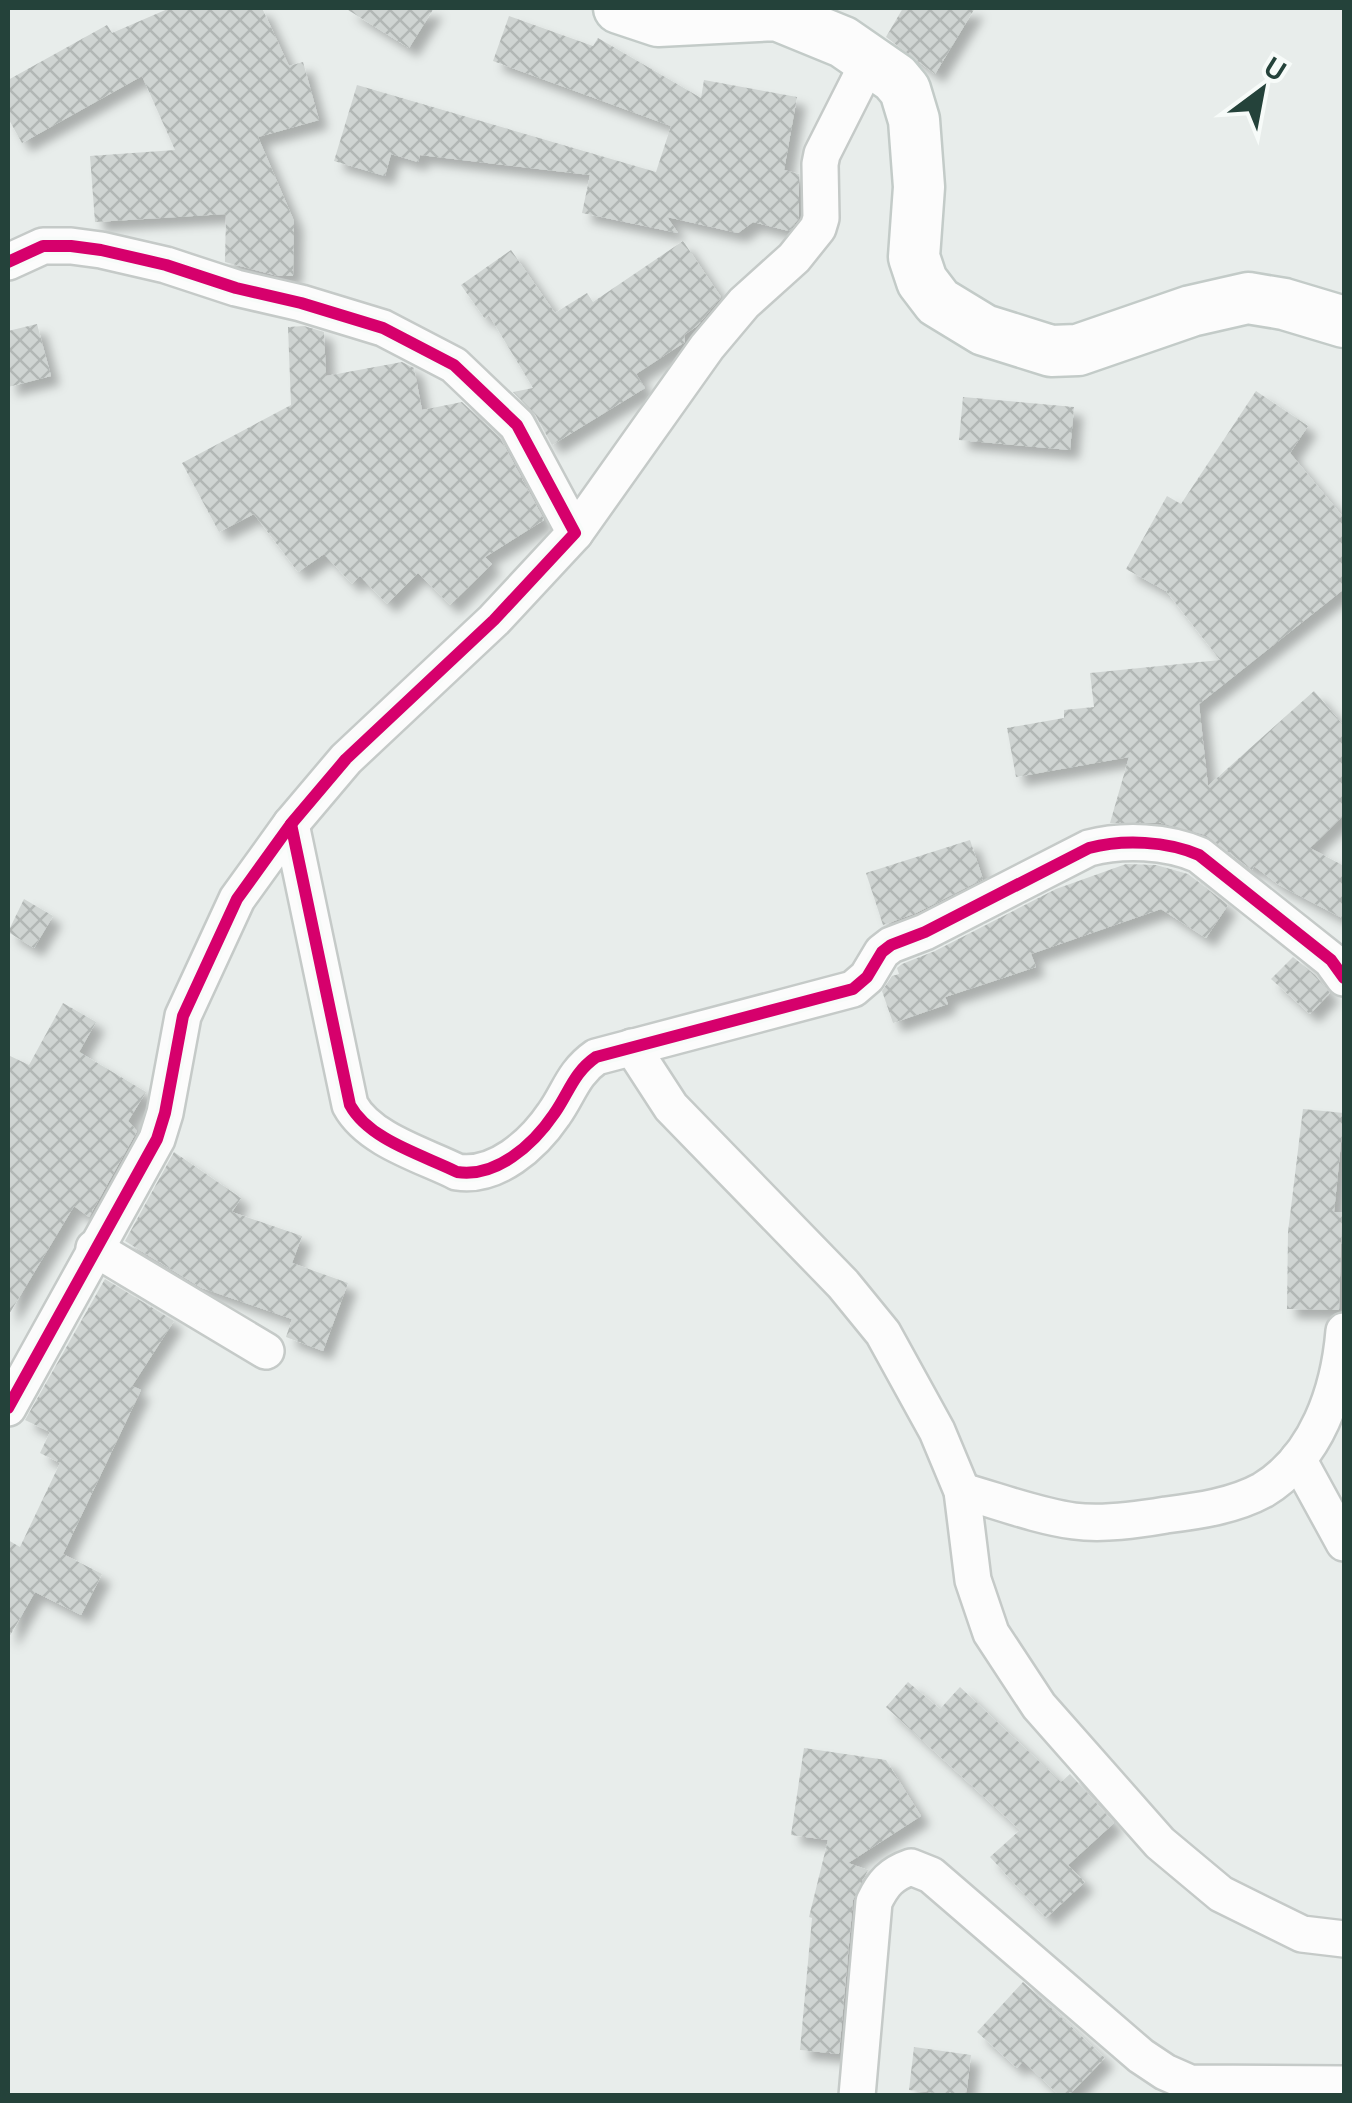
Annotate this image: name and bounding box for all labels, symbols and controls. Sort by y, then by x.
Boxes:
north arrow [1212,40,1312,140]
text: U [1258,49,1293,89]

